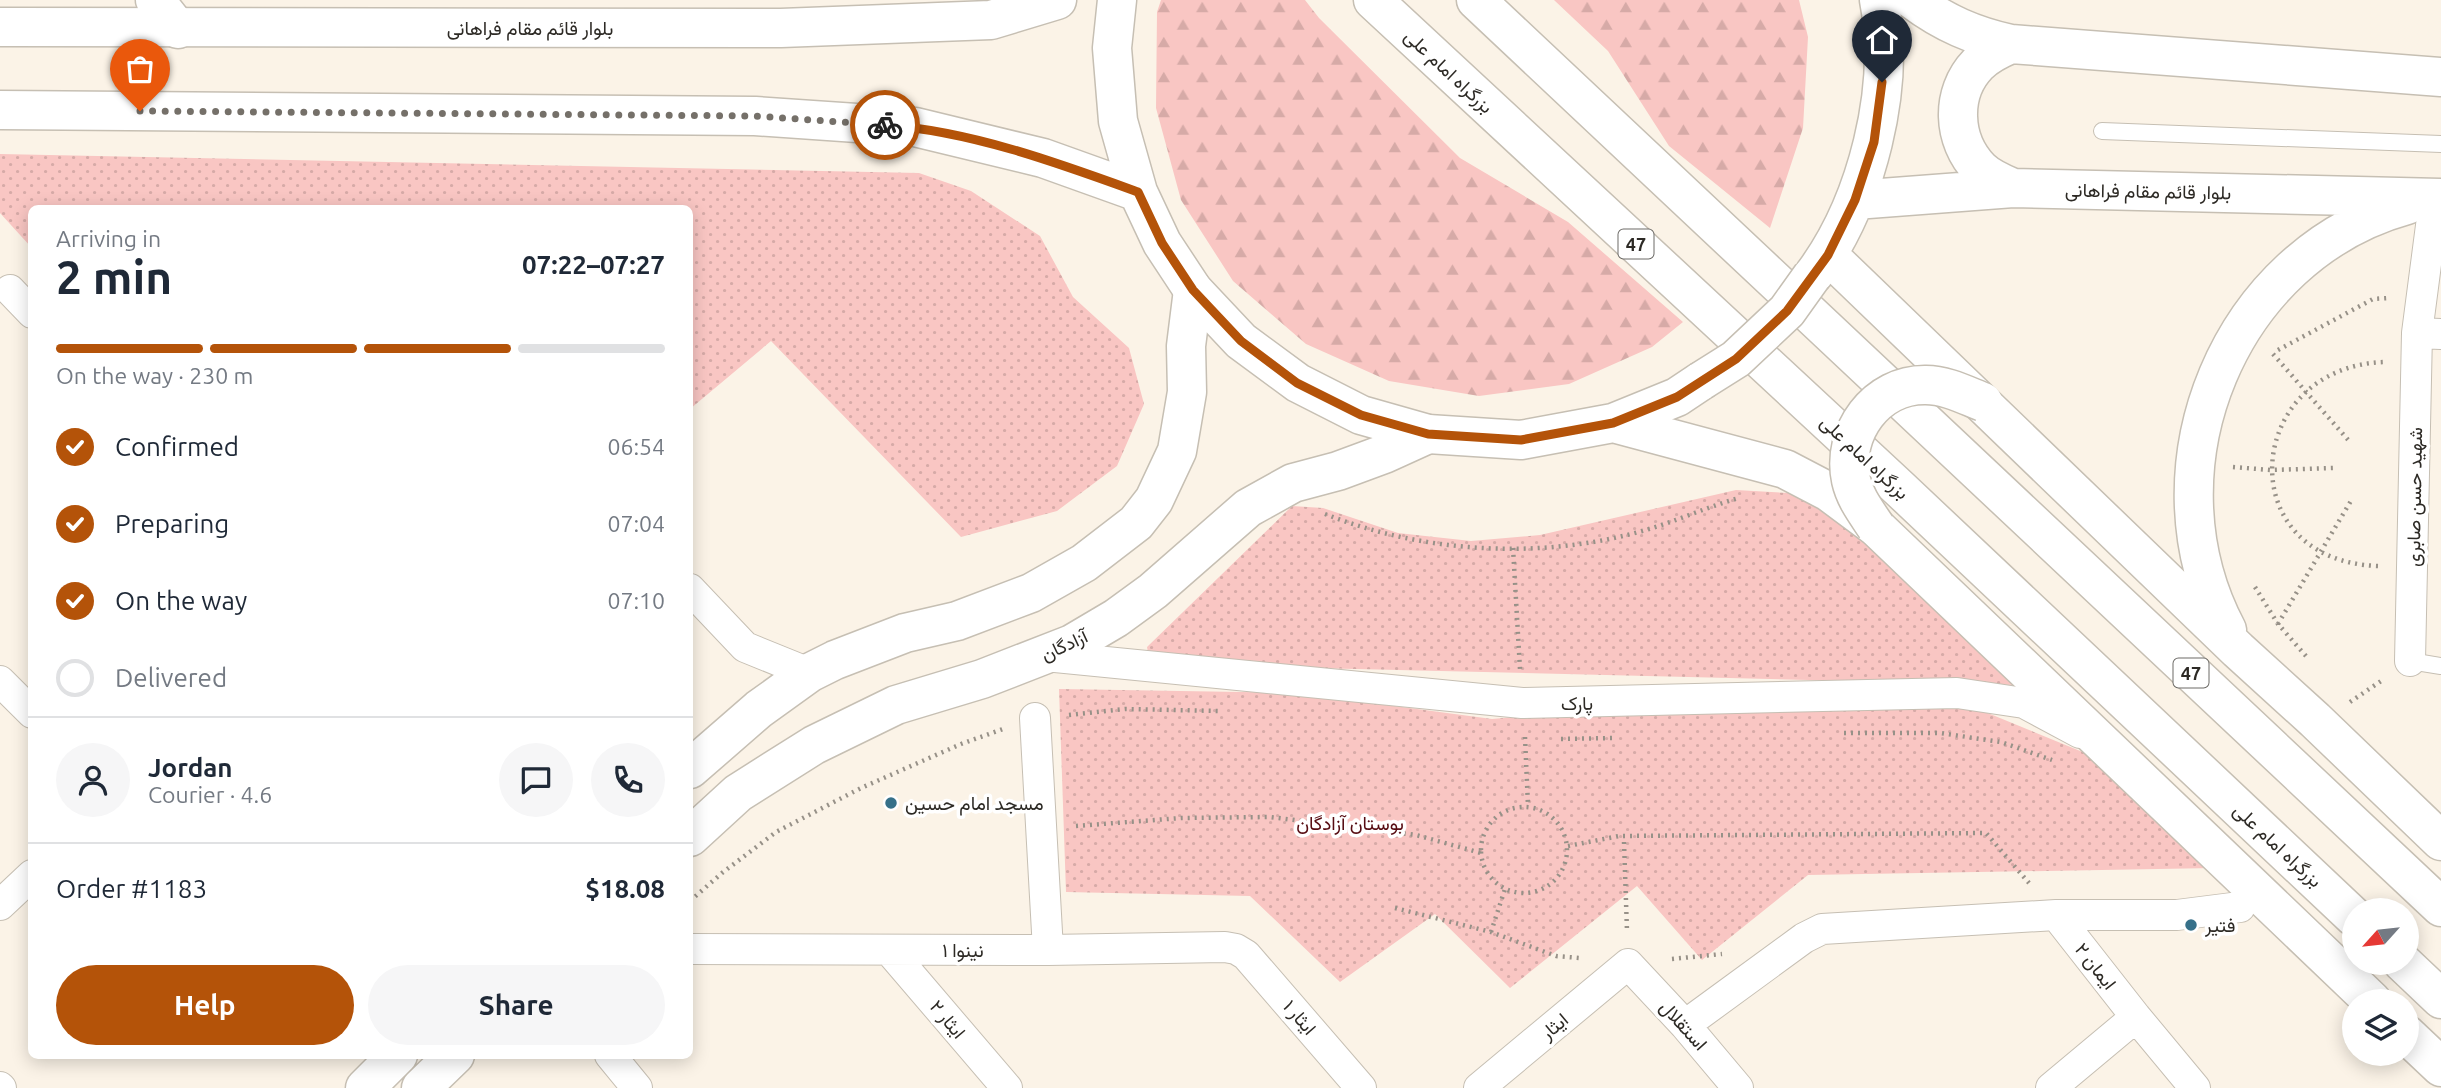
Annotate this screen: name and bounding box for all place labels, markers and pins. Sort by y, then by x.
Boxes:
pin [1852,10,1912,82]
pin [110,39,170,111]
place label: مسجد امام حسین [905,792,1044,816]
marker: مسجد امام حسین [883,795,899,811]
place label: فتیر [2204,914,2235,937]
marker: فتیر [2183,917,2199,933]

